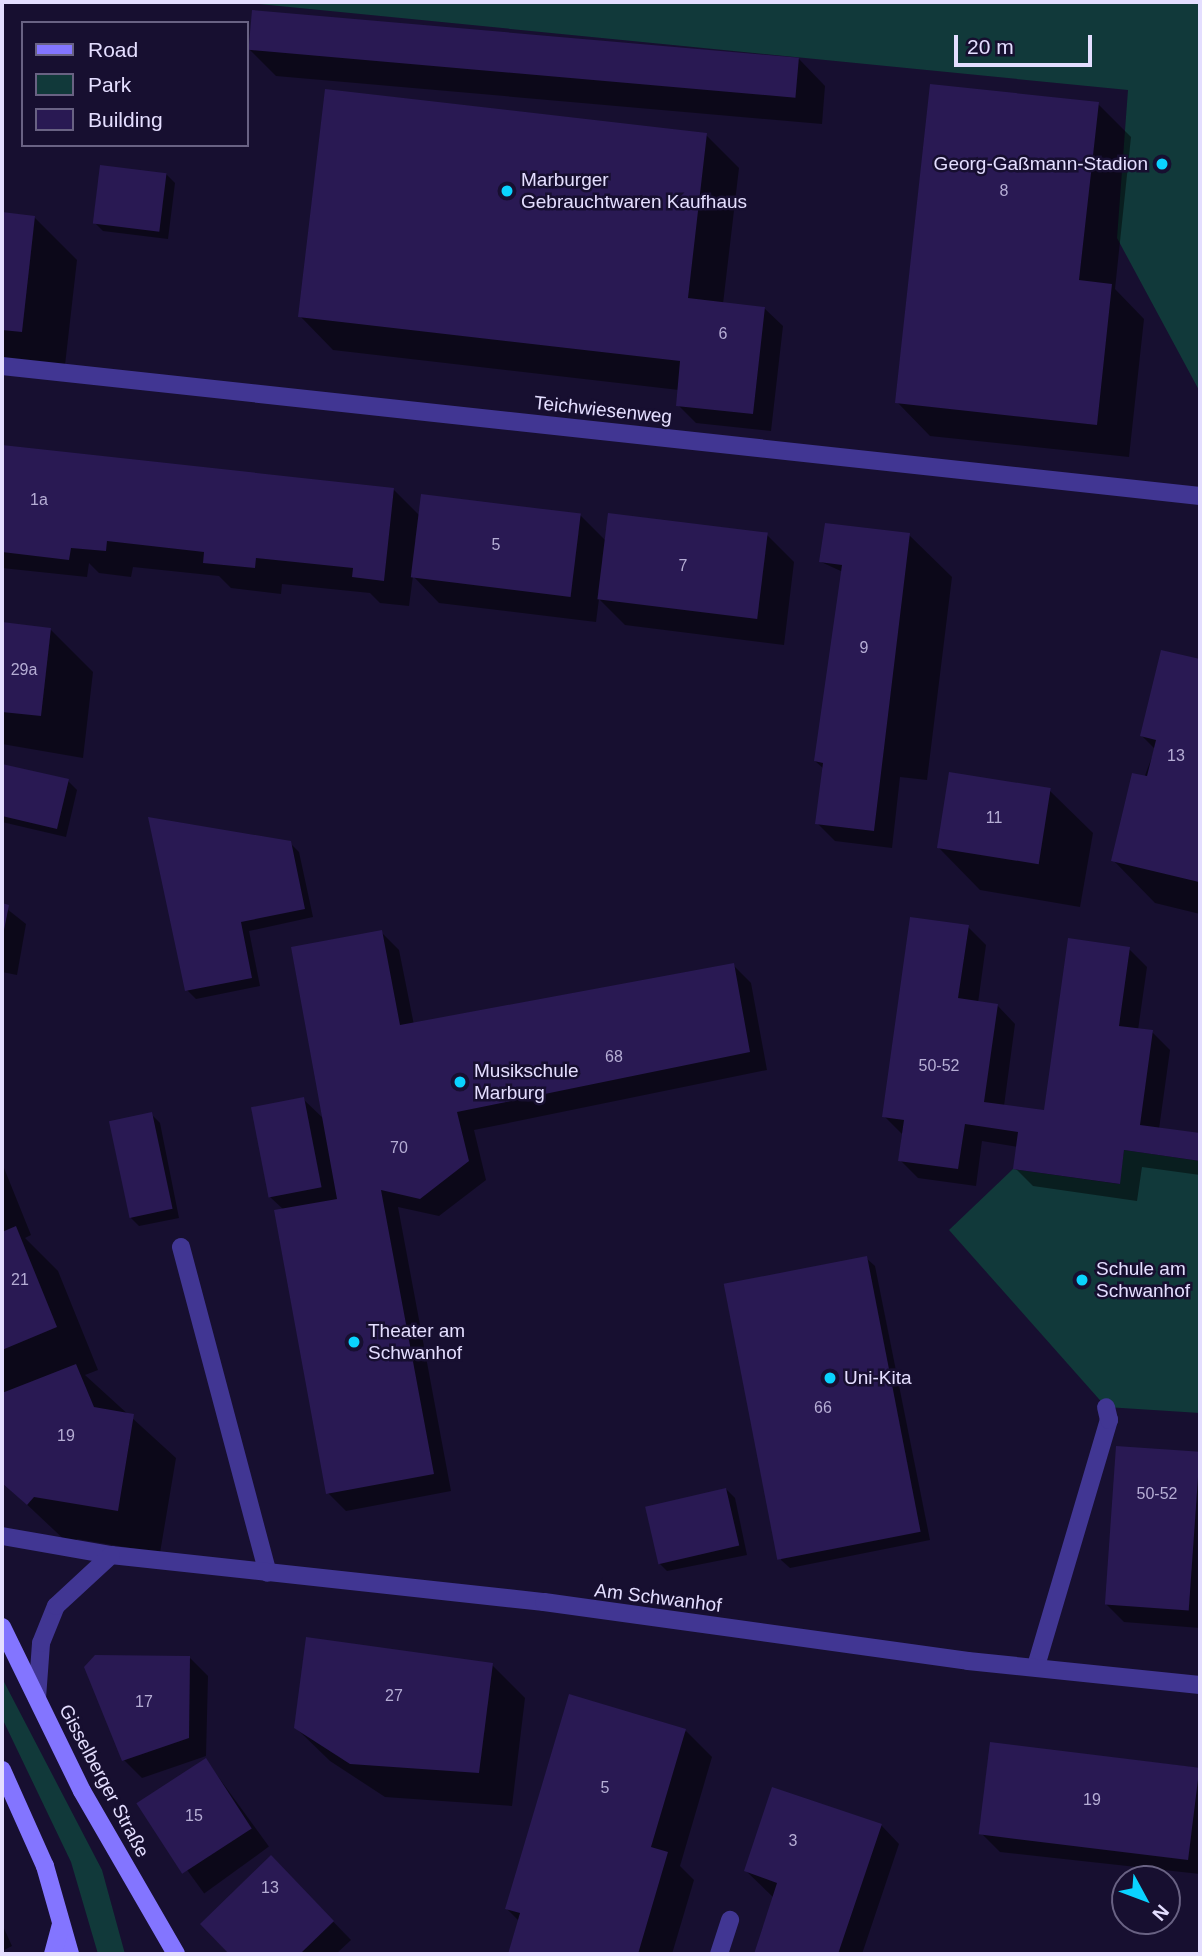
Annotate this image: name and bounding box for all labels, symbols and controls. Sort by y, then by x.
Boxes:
legend [21,21,248,147]
scale bar [957,21,1095,65]
text: 20 m [967,35,1014,58]
text: Road [88,38,138,61]
text: Park [88,73,131,96]
text: Building [88,108,163,131]
place label: Georg-Gaßmann-Stadion [934,153,1148,175]
marker: Georg-Gaßmann-Stadion [1154,156,1170,172]
place label: Marburger Gebrauchtwaren Kaufhaus [521,169,747,213]
house number: 8 [1000,181,1008,201]
marker: Marburger Gebrauchtwaren Kaufhaus [499,183,515,199]
house number: 6 [719,324,727,344]
street label: Teichwiesenweg [533,391,673,429]
house number: 1a [30,490,48,510]
house number: 5 [492,535,500,555]
house number: 7 [679,556,687,576]
house number: 9 [860,638,868,658]
house number: 29a [11,660,37,680]
house number: 13 [1167,746,1185,766]
house number: 11 [986,808,1002,828]
house number: 68 [605,1047,623,1067]
house number: 50-52 [919,1056,959,1076]
place label: Musikschule Marburg [474,1060,579,1104]
marker: Musikschule Marburg [452,1074,468,1090]
house number: 70 [390,1138,408,1158]
place label: Schule am Schwanhof [1096,1258,1190,1302]
house number: 21 [11,1270,29,1290]
marker: Schule am Schwanhof [1074,1272,1090,1288]
place label: Theater am Schwanhof [368,1320,465,1364]
marker: Theater am Schwanhof [346,1334,362,1350]
place label: Uni-Kita [844,1367,912,1389]
marker: Uni-Kita [822,1370,838,1386]
house number: 66 [814,1398,832,1418]
house number: 19 [57,1426,75,1446]
house number: 50-52 [1137,1484,1177,1504]
street label: Am Schwanhof [593,1579,723,1617]
house number: 27 [385,1686,403,1706]
house number: 17 [135,1692,153,1712]
street label: Gisselberger Straße [54,1701,154,1861]
house number: 5 [601,1778,609,1798]
house number: 19 [1083,1790,1101,1810]
house number: 15 [185,1806,203,1826]
house number: 3 [789,1831,797,1851]
north arrow [1111,1865,1181,1935]
house number: 13 [261,1878,279,1898]
text: N [1148,1901,1173,1925]

